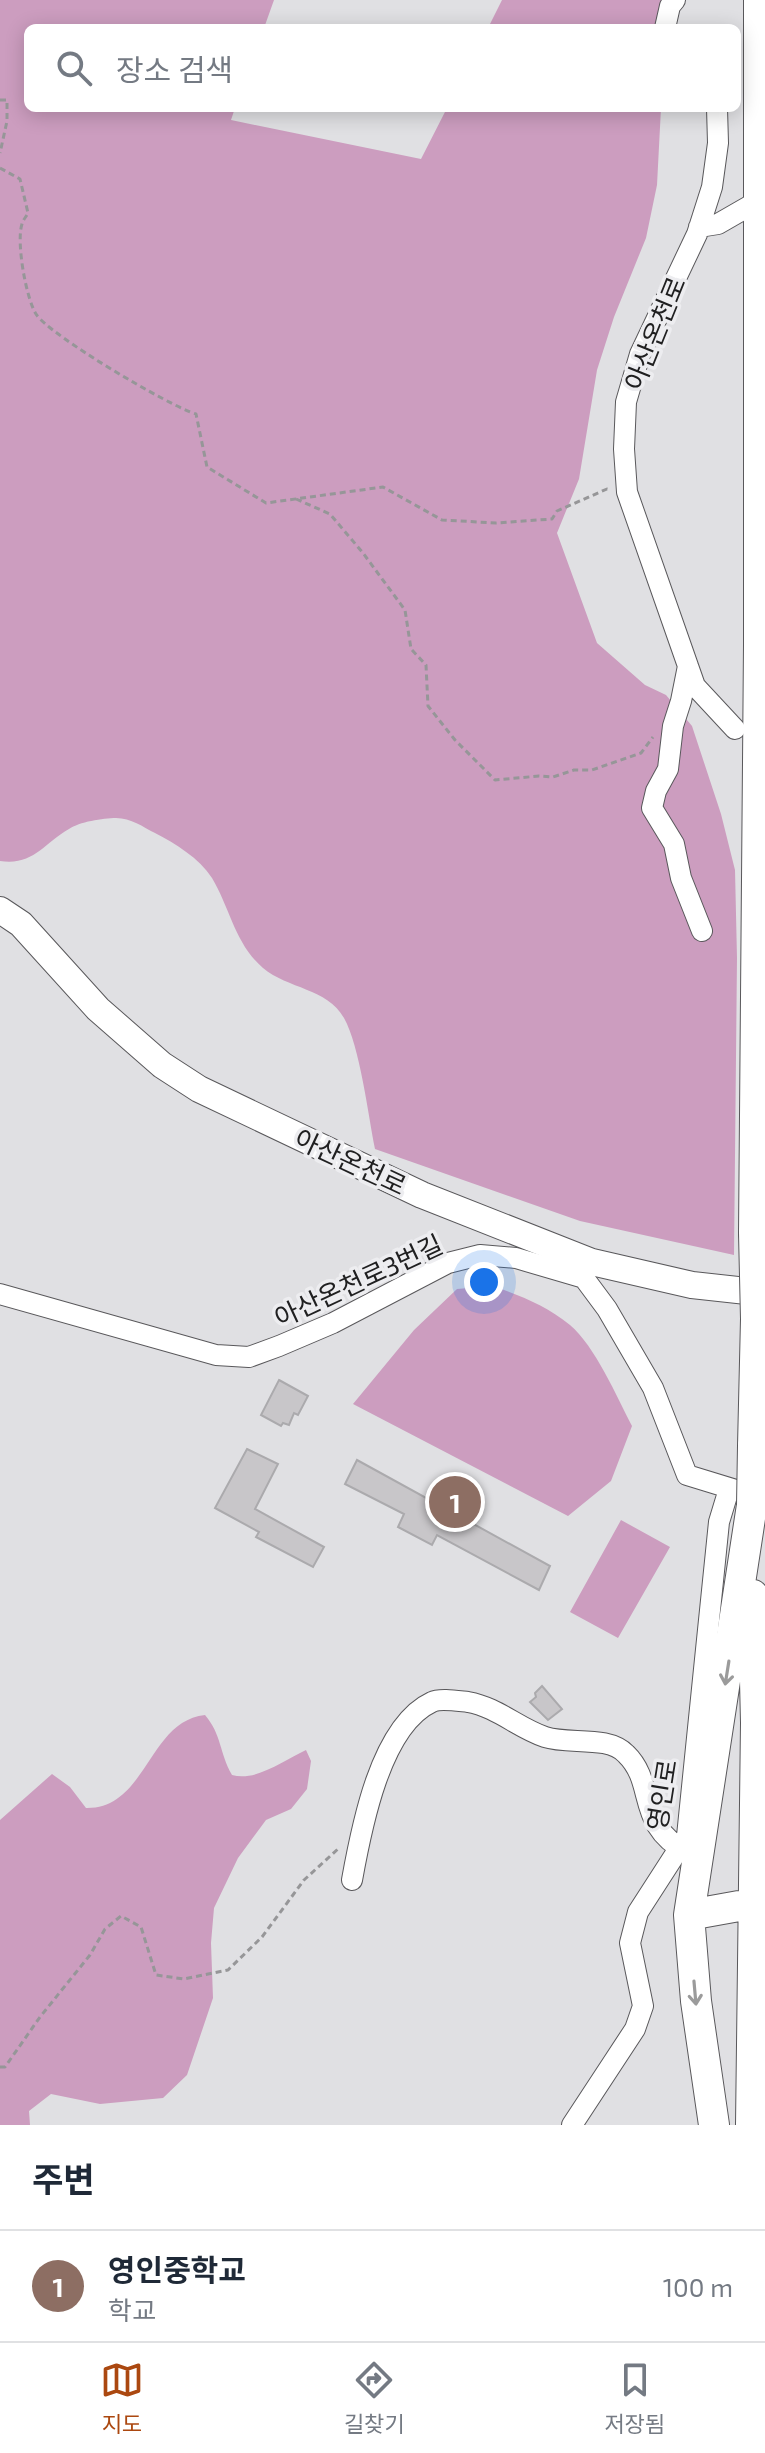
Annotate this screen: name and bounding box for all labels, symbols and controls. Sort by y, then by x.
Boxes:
search box [24,24,741,112]
icon: search [52,46,96,90]
text: 장소 검색 [116,51,233,87]
street label: 아산온천로 [617,272,691,394]
street label: 아산온천로 [290,1122,412,1200]
street label: 아산온천로3번길 [269,1228,447,1332]
your location [464,1262,504,1302]
pin: 1 [429,1472,481,1532]
one-way arrow [718,1660,733,1685]
street label: 영인로 [640,1757,682,1833]
one-way arrow [688,1979,703,2006]
text: 주변 [32,2158,95,2199]
text: 영인중학교 [108,2251,246,2287]
text: 1 [52,2271,64,2302]
text: 100 m [663,2271,733,2302]
text: 학교 [108,2294,156,2325]
tab: 지도 [100,2358,144,2438]
tab: 길찾기 [344,2358,405,2438]
tab: 저장됨 [604,2358,665,2438]

